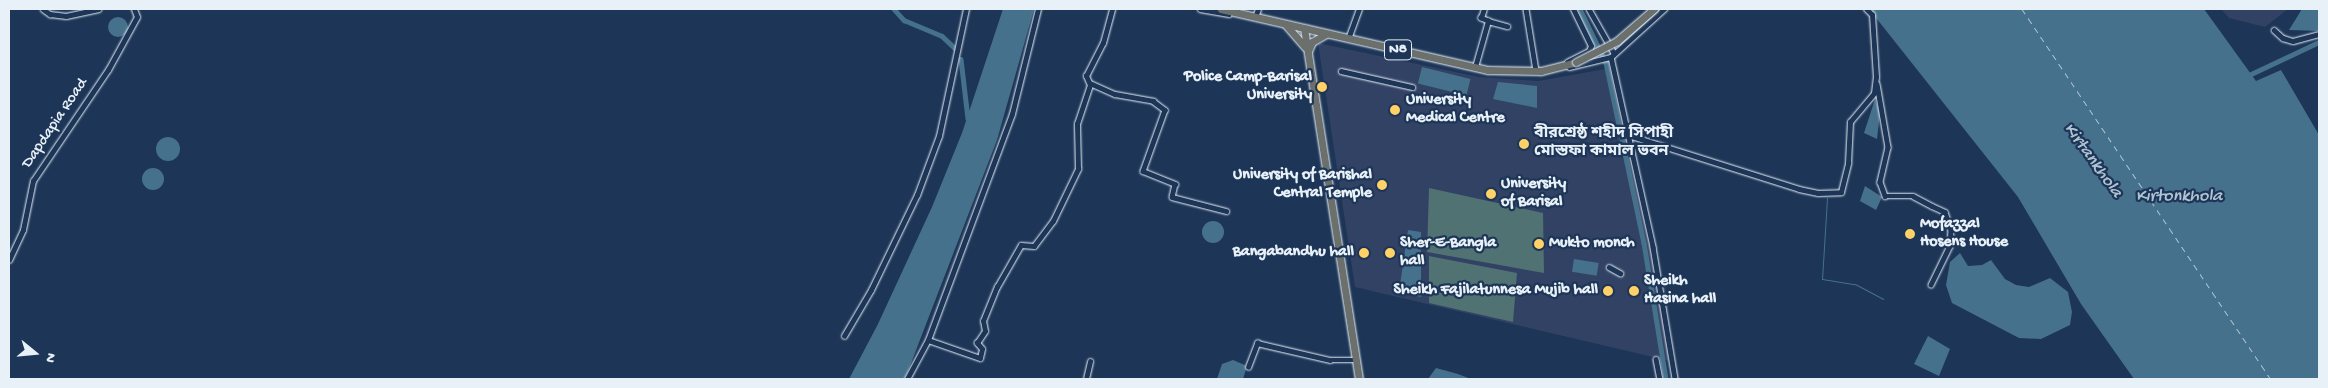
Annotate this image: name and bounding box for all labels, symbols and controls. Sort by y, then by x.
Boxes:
road number: N8 [1383,38,1413,62]
place label: Police Camp-Barisal University [1184,68,1312,106]
street label: Dapdapia Road [19,75,93,173]
marker: Police Camp-Barisal University [1316,81,1328,93]
place label: University Medical Centre [1406,91,1505,129]
marker: University Medical Centre [1388,103,1402,117]
water label: Kirtankhola [2058,119,2126,203]
place label: বীরশ্রেষ্ঠ শহীদ সিপাহী মোস্তফা কামাল ভবন [1534,125,1673,163]
marker: বীরশ্রেষ্ঠ শহীদ সিপাহী মোস্তফা কামাল ভবন [1518,138,1530,150]
place label: University of Barishal Central Temple [1233,166,1372,204]
place label: University of Barisal [1501,175,1566,213]
marker: University of Barishal Central Temple [1376,179,1388,191]
water label: Kirtonkhola [2136,186,2222,208]
marker: University of Barisal [1485,188,1497,200]
place label: Mofazzal Hosens House [1920,215,2008,253]
marker: Mofazzal Hosens House [1904,228,1916,240]
place label: Sher-E-Bangla hall [1400,234,1496,272]
place label: Mukto monch [1549,234,1635,254]
marker: Mukto monch [1533,238,1545,250]
place label: Bangabandhu hall [1233,243,1354,263]
marker: Bangabandhu hall [1358,247,1370,259]
marker: Sher-E-Bangla hall [1384,247,1396,259]
place label: Sheikh Hasina hall [1644,272,1716,310]
place label: Sheikh Fajilatunnesa Mujib hall [1394,281,1598,301]
marker: Sheikh Fajilatunnesa Mujib hall [1602,285,1614,297]
marker: Sheikh Hasina hall [1628,285,1640,297]
north arrow [10,328,60,378]
text: N [40,351,59,364]

